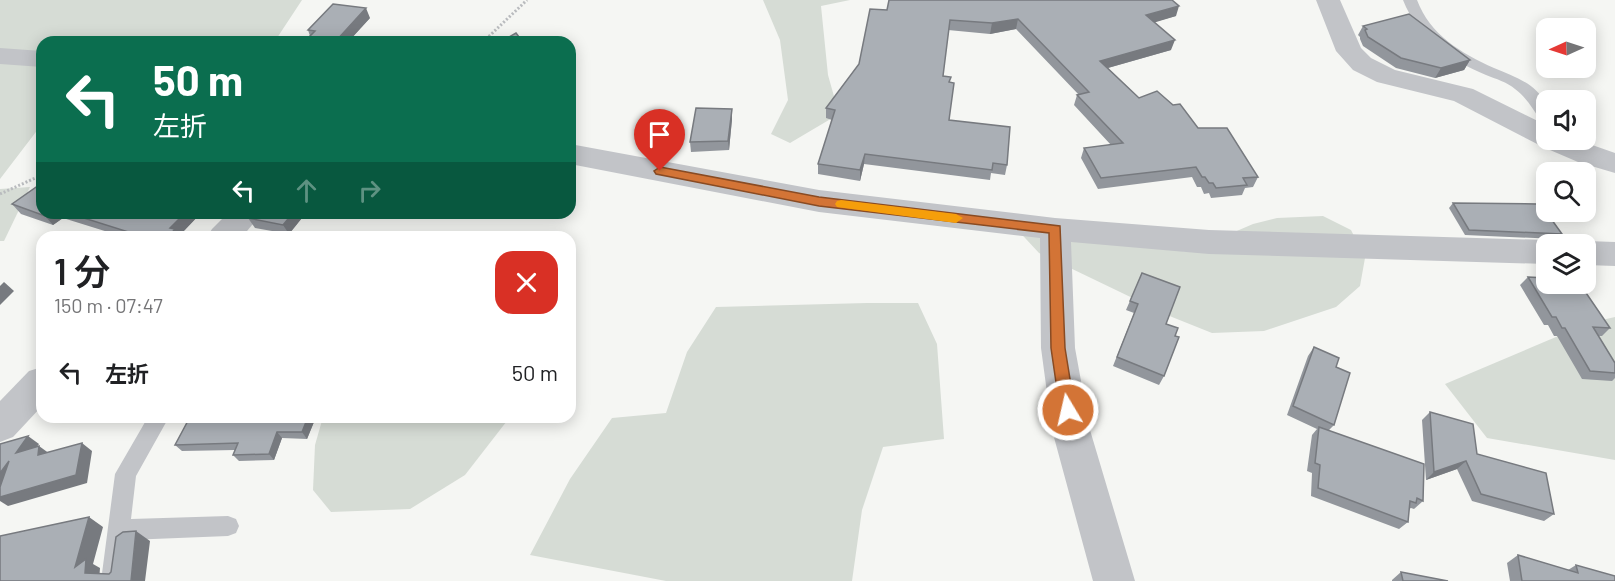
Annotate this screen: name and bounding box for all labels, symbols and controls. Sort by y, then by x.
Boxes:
north arrow [1536,18,1596,78]
map controls [1536,18,1596,294]
text: 50 m [153,54,243,104]
icon: left [54,60,132,138]
button: sound [1536,90,1596,150]
text: 左折 [153,109,207,141]
pin [634,109,685,171]
icon: arrive [643,118,676,151]
button: search [1536,162,1596,222]
icon: left [227,174,260,207]
icon: ahead [290,174,323,207]
icon: right [353,174,386,207]
button: layers [1536,234,1596,294]
text: 1 分 [54,249,110,292]
button: close [495,251,558,314]
text: 150 m · 07:47 [54,293,163,317]
icon: left [54,356,87,389]
text: 50 m [512,359,558,385]
text: 左折 [105,360,149,386]
position arrow [1036,378,1100,442]

